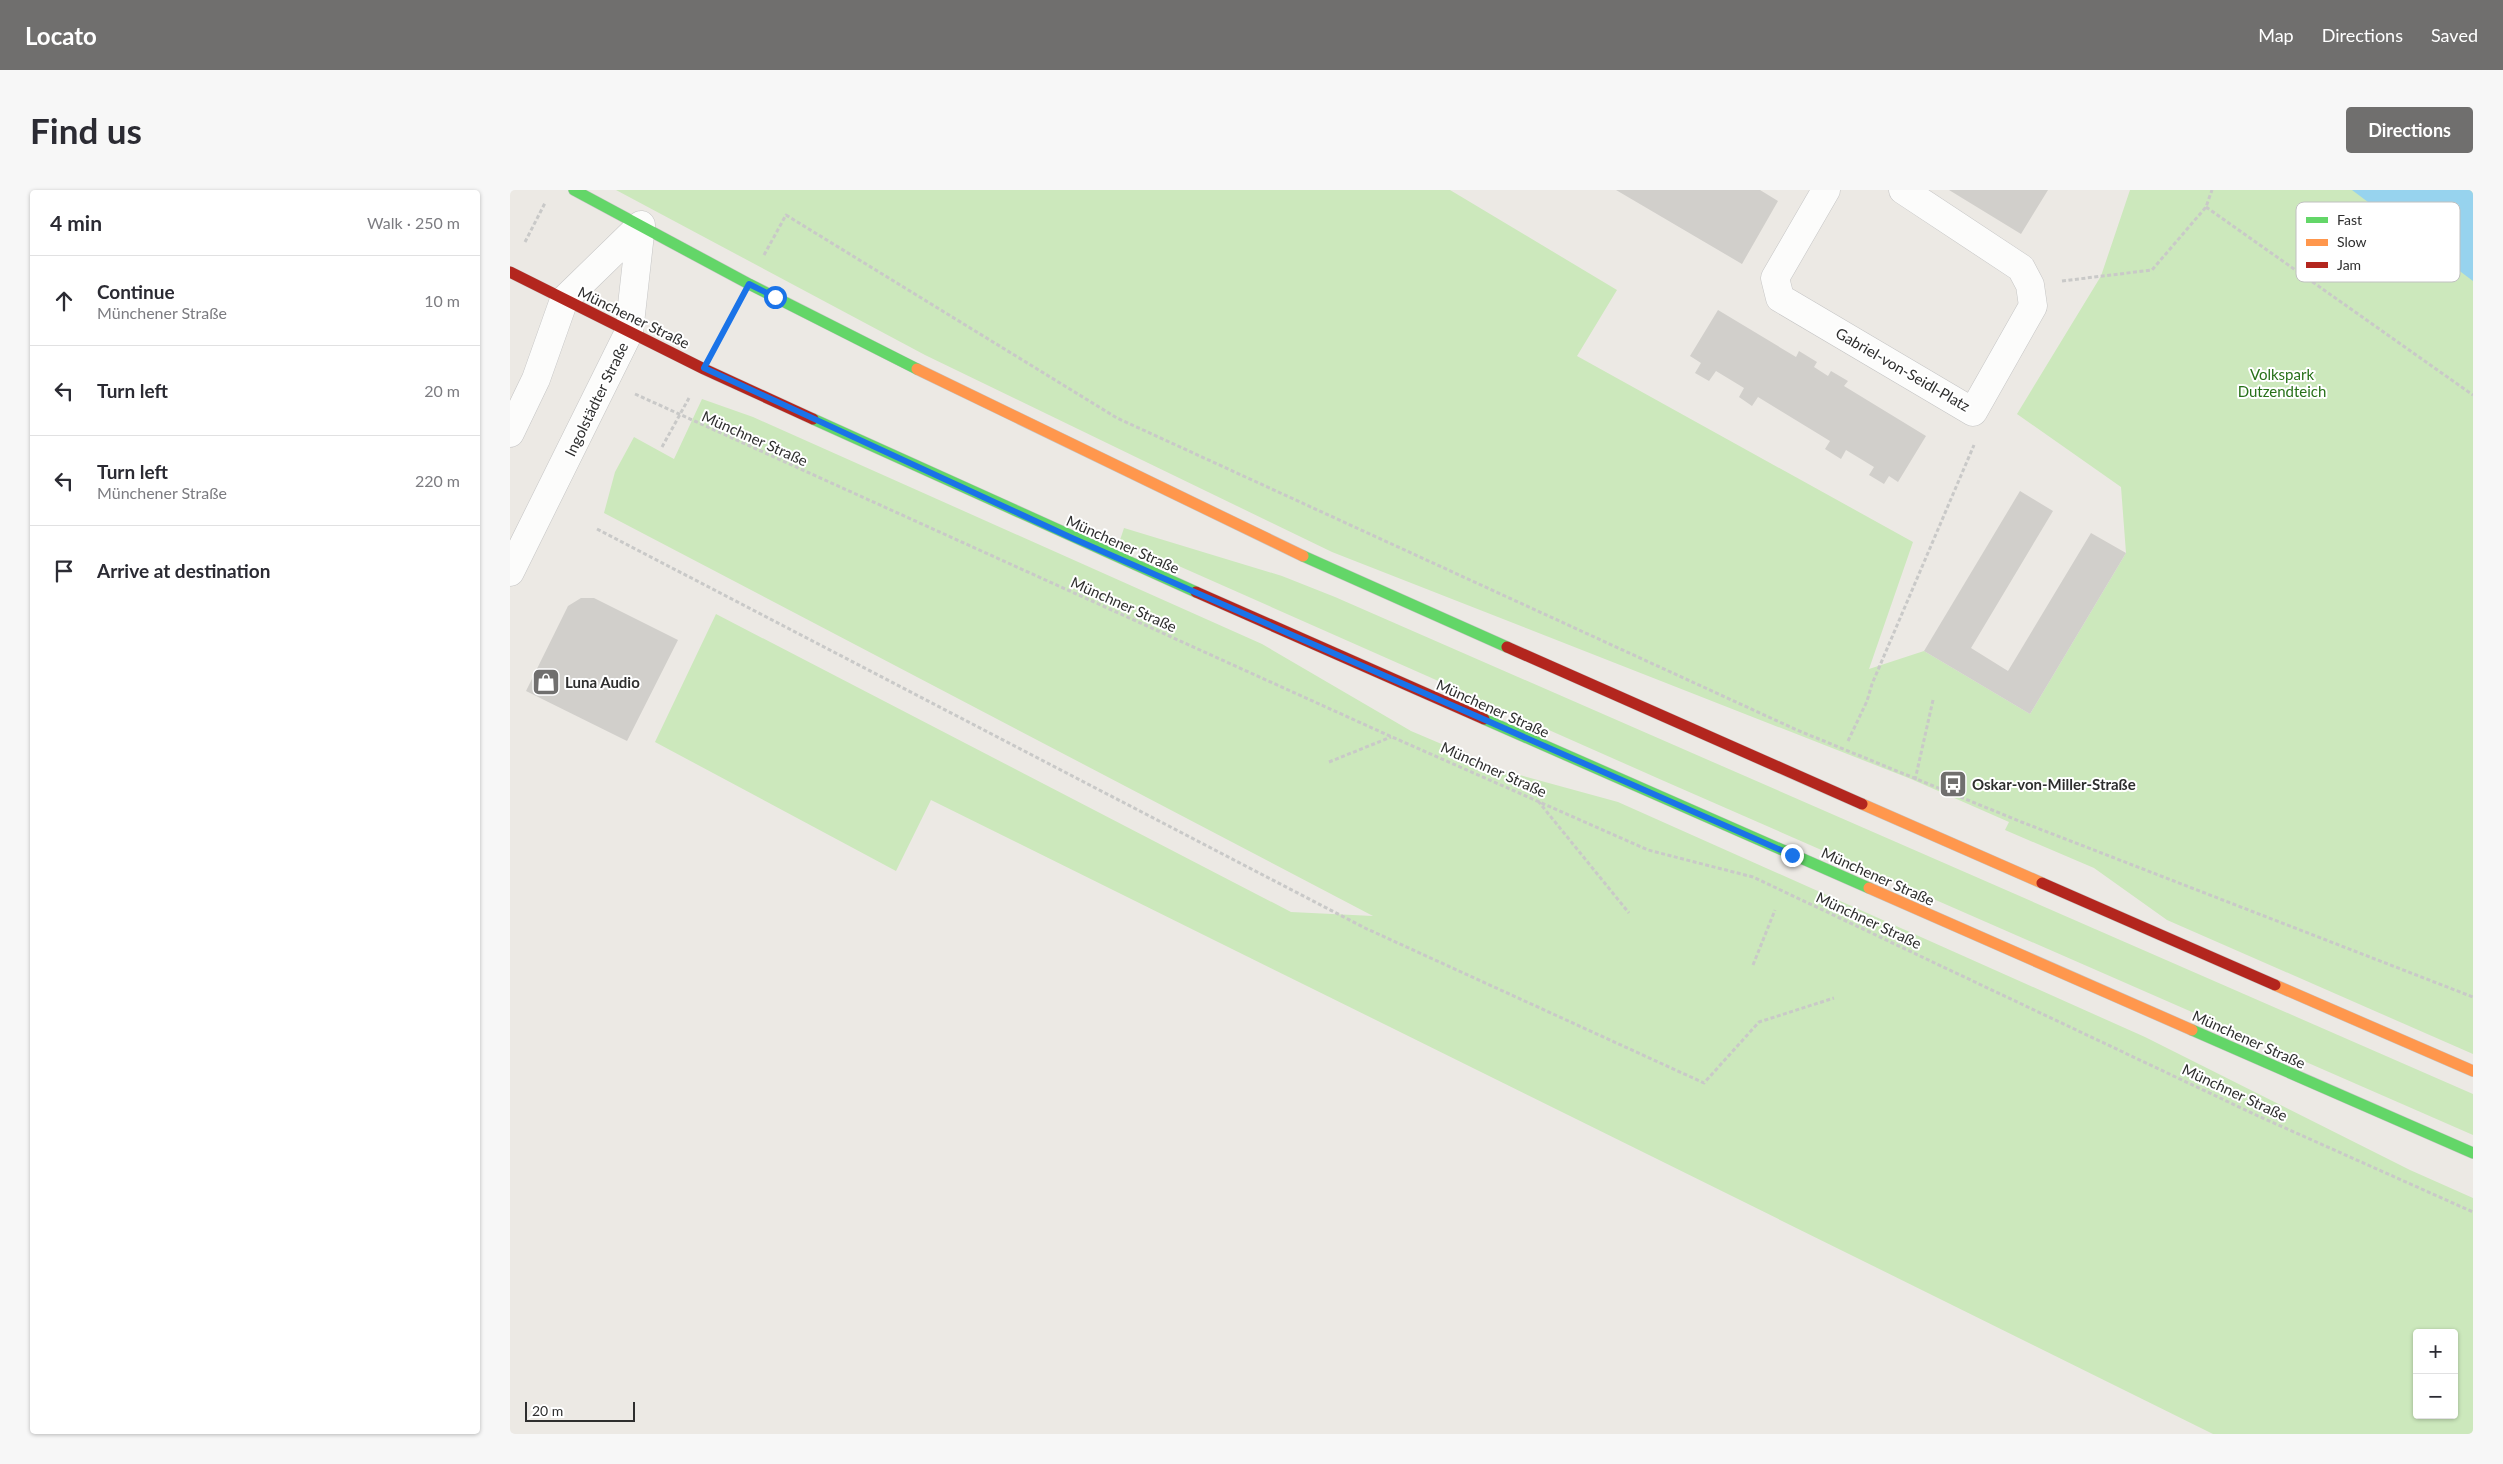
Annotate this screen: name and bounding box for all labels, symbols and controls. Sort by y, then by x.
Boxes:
text: Locato [25,21,97,50]
text: Map [2258,24,2294,46]
text: Directions [2322,24,2403,46]
text: Saved [2431,24,2478,46]
button: Directions [2346,107,2473,153]
text: Find us [30,109,142,151]
legend [2296,202,2460,282]
text: 4 min [50,210,102,235]
text: Fast [2337,211,2362,228]
text: Walk · 250 m [367,213,460,232]
text: Slow [2337,233,2367,250]
text: Jam [2337,256,2361,273]
text: Continue [97,280,175,303]
street label: Münchener Straße [575,282,693,352]
route start [764,286,787,309]
icon: ahead [50,287,78,315]
text: 10 m [424,291,460,310]
text: Münchener Straße [97,303,227,322]
street label: Gabriel-von-Seidl-Platz [1833,323,1973,415]
street label: Ingolstädter Straße [561,339,631,459]
park label: Volkspark Dutzendteich [2238,365,2326,400]
icon: left [50,377,78,405]
text: Turn left [97,379,168,402]
text: 20 m [424,381,460,400]
street label: Münchner Straße [699,407,811,469]
text: Turn left [97,460,168,483]
icon: left [50,467,78,495]
text: 220 m [415,471,460,490]
text: Münchener Straße [97,483,227,502]
street label: Münchener Straße [1064,511,1182,577]
icon: arrive [50,557,78,585]
text: Arrive at destination [97,559,270,582]
street label: Münchner Straße [1068,573,1180,635]
shop icon: Luna Audio [531,667,561,697]
place label: Luna Audio [565,673,640,691]
street label: Münchener Straße [1434,675,1552,741]
street label: Münchner Straße [1438,738,1550,800]
bus stop icon: Oskar-von-Miller-Straße [1938,769,1968,799]
place label: Oskar-von-Miller-Straße [1972,775,2136,793]
street label: Münchener Straße [1819,843,1937,909]
route end [1781,844,1804,867]
street label: Münchner Straße [1814,888,1924,952]
street label: Münchener Straße [2190,1006,2308,1072]
street label: Münchner Straße [2180,1060,2290,1124]
map controls [2413,1329,2458,1419]
button: + [2413,1329,2458,1374]
button: − [2413,1374,2458,1419]
scale bar [525,1399,635,1422]
text: 20 m [532,1402,563,1419]

